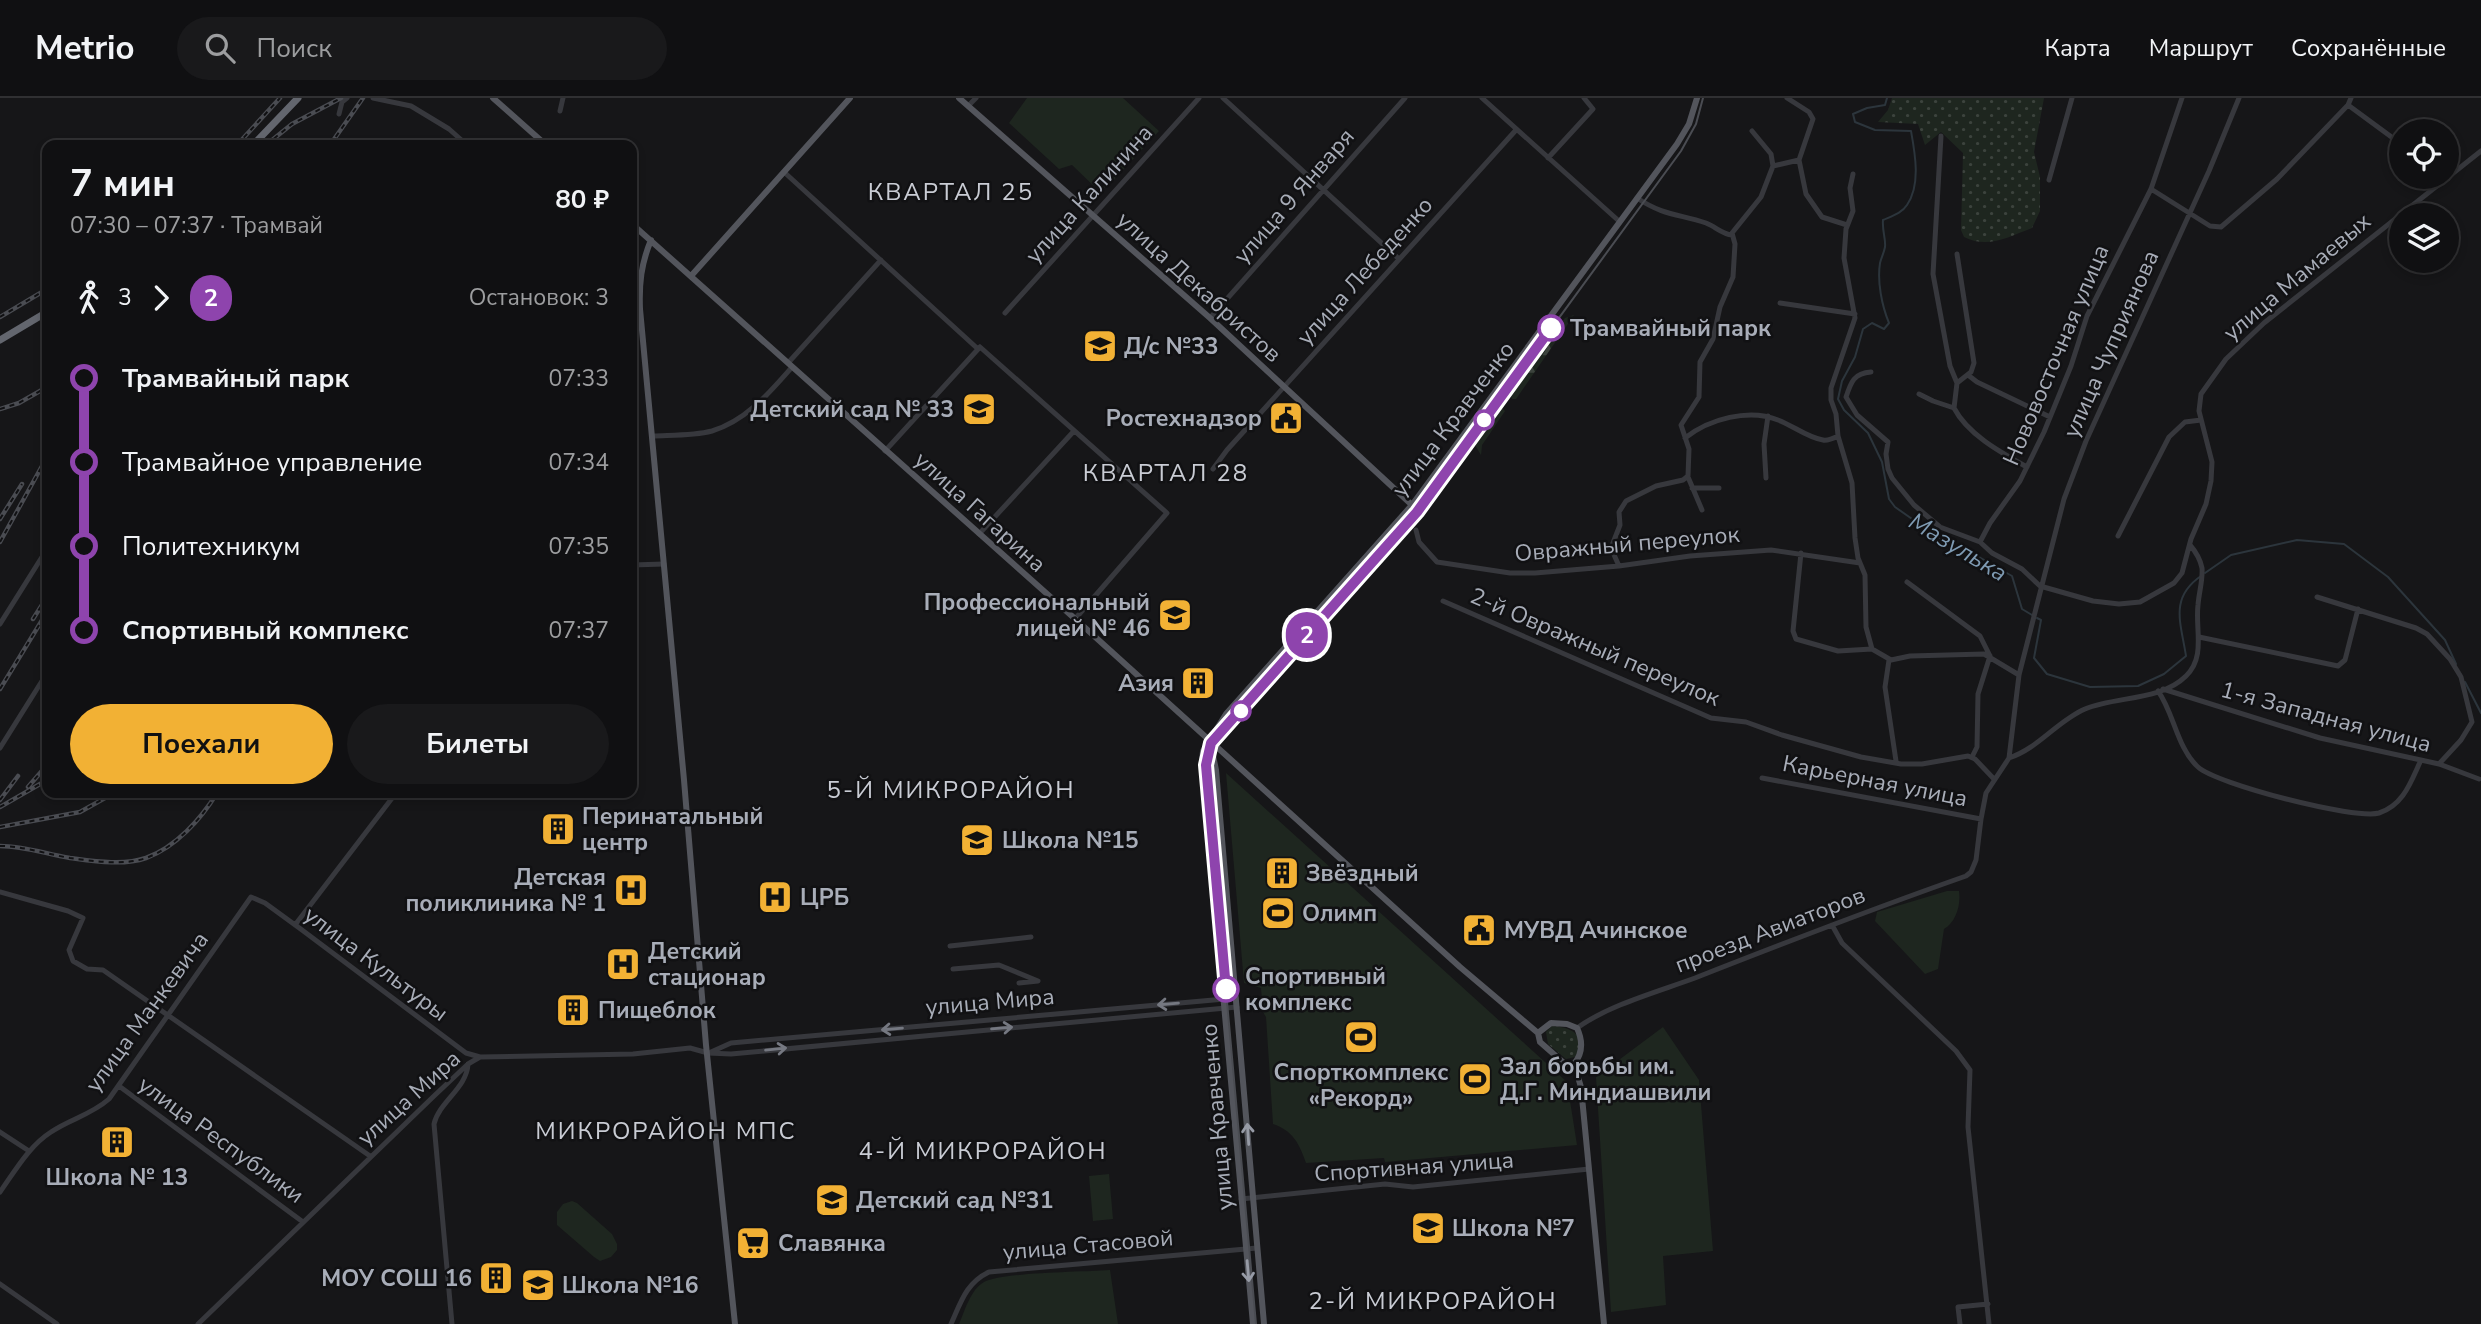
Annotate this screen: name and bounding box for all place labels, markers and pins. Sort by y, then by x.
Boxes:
place label: Трамвайный парк [1570,313,1771,344]
marker: Трамвайный парк [1538,315,1564,341]
school or university icon: Д/с №33 [1081,327,1119,365]
place label: Д/с №33 [1124,331,1219,362]
school or university icon: Детский сад № 33 [960,390,998,428]
place label: Детский сад № 33 [750,394,954,425]
public building icon: Ростехнадзор [1267,399,1305,437]
place label: Ростехнадзор [1106,403,1262,434]
unlabelled marker [1474,410,1494,430]
place label: Профессиональный лицей № 46 [924,587,1150,644]
school or university icon: Профессиональный лицей № 46 [1156,596,1194,634]
building icon: Азия [1179,664,1217,702]
place label: Азия [1118,668,1174,699]
unlabelled marker [1231,701,1251,721]
place label: Перинатальный центр [582,801,763,858]
building icon: Перинатальный центр [539,810,577,848]
school or university icon: Школа №15 [958,821,996,859]
place label: Школа №15 [1002,825,1139,856]
building icon: Звёздный [1263,854,1301,892]
place label: Звёздный [1306,858,1419,889]
place label: Детская поликлиника № 1 [405,862,606,919]
hospital icon: Детская поликлиника № 1 [612,871,650,909]
hospital icon: ЦРБ [756,878,794,916]
place label: ЦРБ [800,882,849,913]
sports icon: Олимп [1259,894,1297,932]
place label: Олимп [1302,898,1377,929]
public building icon: МУВД Ачинское [1460,911,1498,949]
place label: МУВД Ачинское [1504,915,1688,946]
place label: Детский стационар [648,936,766,993]
hospital icon: Детский стационар [604,945,642,983]
place label: Спортивный комплекс [1245,961,1386,1018]
marker: Спортивный комплекс [1213,976,1239,1002]
building icon: Пищеблок [554,991,592,1029]
place label: Пищеблок [598,995,716,1026]
sports icon: Спорткомплекс «Рекорд» [1342,1018,1380,1056]
place label: Зал борьбы им. Д.Г. Миндиашвили [1500,1051,1711,1108]
place label: Спорткомплекс «Рекорд» [1274,1057,1448,1114]
sports icon: Зал борьбы им. Д.Г. Миндиашвили [1456,1060,1494,1098]
building icon: Школа № 13 [98,1123,136,1161]
place label: Школа № 13 [46,1162,188,1193]
school or university icon: Детский сад №31 [813,1181,851,1219]
place label: Детский сад №31 [856,1185,1053,1216]
school or university icon: Школа №7 [1409,1209,1447,1247]
place label: Школа №7 [1452,1213,1575,1244]
supermarket icon: Славянка [734,1224,772,1262]
place label: Славянка [778,1228,886,1259]
building icon: МОУ СОШ 16 [477,1259,515,1297]
place label: МОУ СОШ 16 [321,1263,472,1294]
school or university icon: Школа №16 [519,1266,557,1304]
place label: Школа №16 [562,1270,699,1301]

